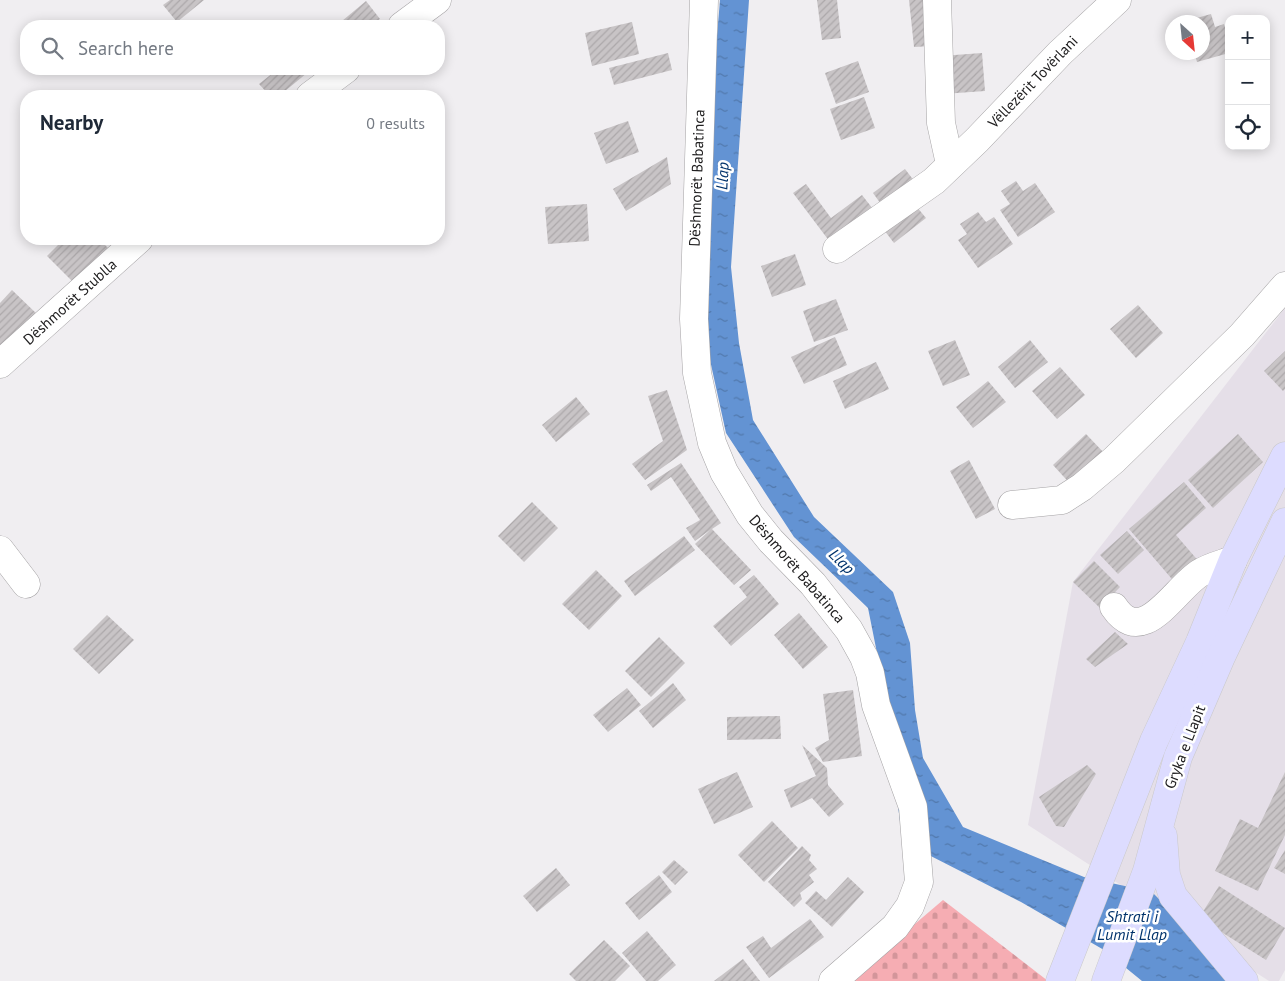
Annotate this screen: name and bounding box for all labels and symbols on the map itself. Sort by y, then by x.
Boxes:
north arrow [1165,15,1210,60]
street label: Vëllezërit Tovërlani [983,31,1082,133]
street label: Dëshmorët Babatinca [685,109,708,247]
water label: Llap [711,161,733,191]
street label: Dëshmorët Stublla [19,255,120,349]
street label: Dëshmorët Babatinca [745,511,850,627]
water label: Llap [825,544,859,578]
street label: Gryka e Llapit [1160,702,1209,791]
water label: Shtrati i Lumit Llap [1097,906,1167,944]

